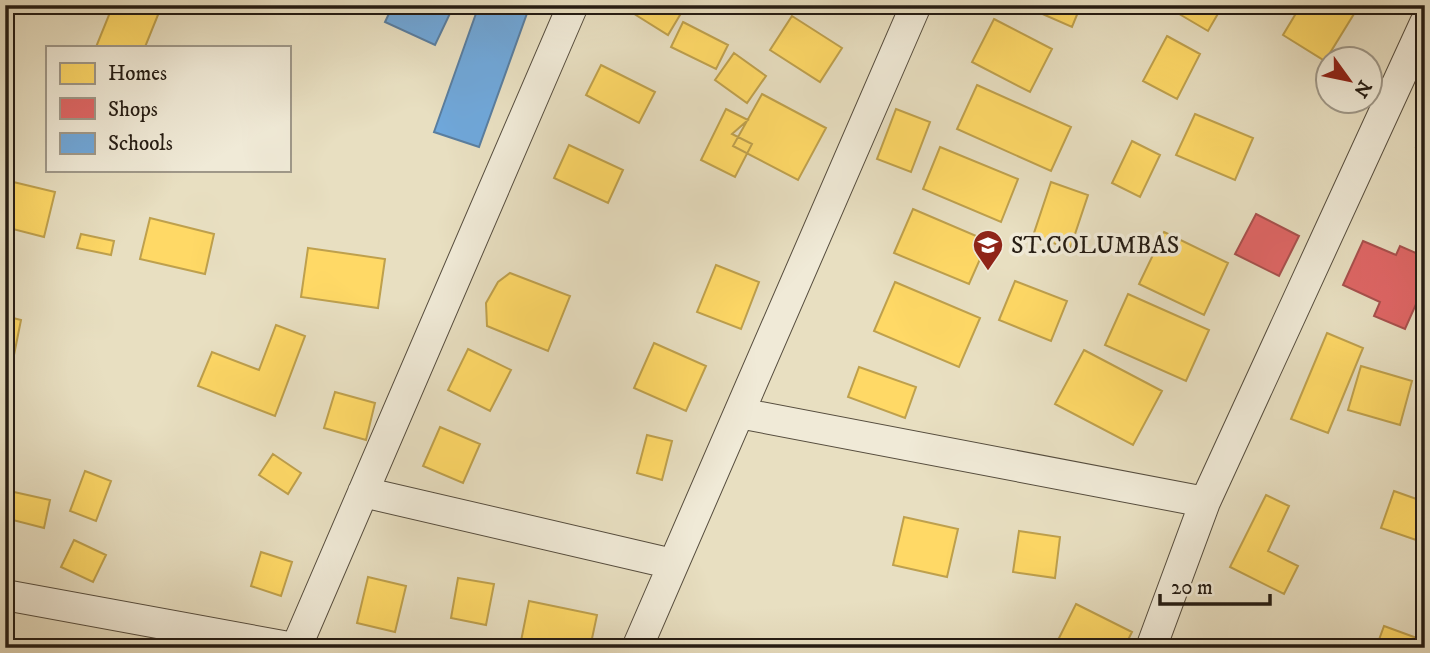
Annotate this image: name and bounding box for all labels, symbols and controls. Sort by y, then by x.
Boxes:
legend [46,46,290,172]
north arrow [1314,46,1384,116]
text: Homes [108,61,167,87]
text: N [1348,76,1376,102]
text: Shops [108,97,158,123]
text: Schools [108,131,173,157]
school or university icon: ST.COLUMBAS [971,228,1005,272]
place label: ST.COLUMBAS [1011,231,1179,261]
scale bar [1160,562,1271,606]
text: 20 m [1171,575,1213,601]

